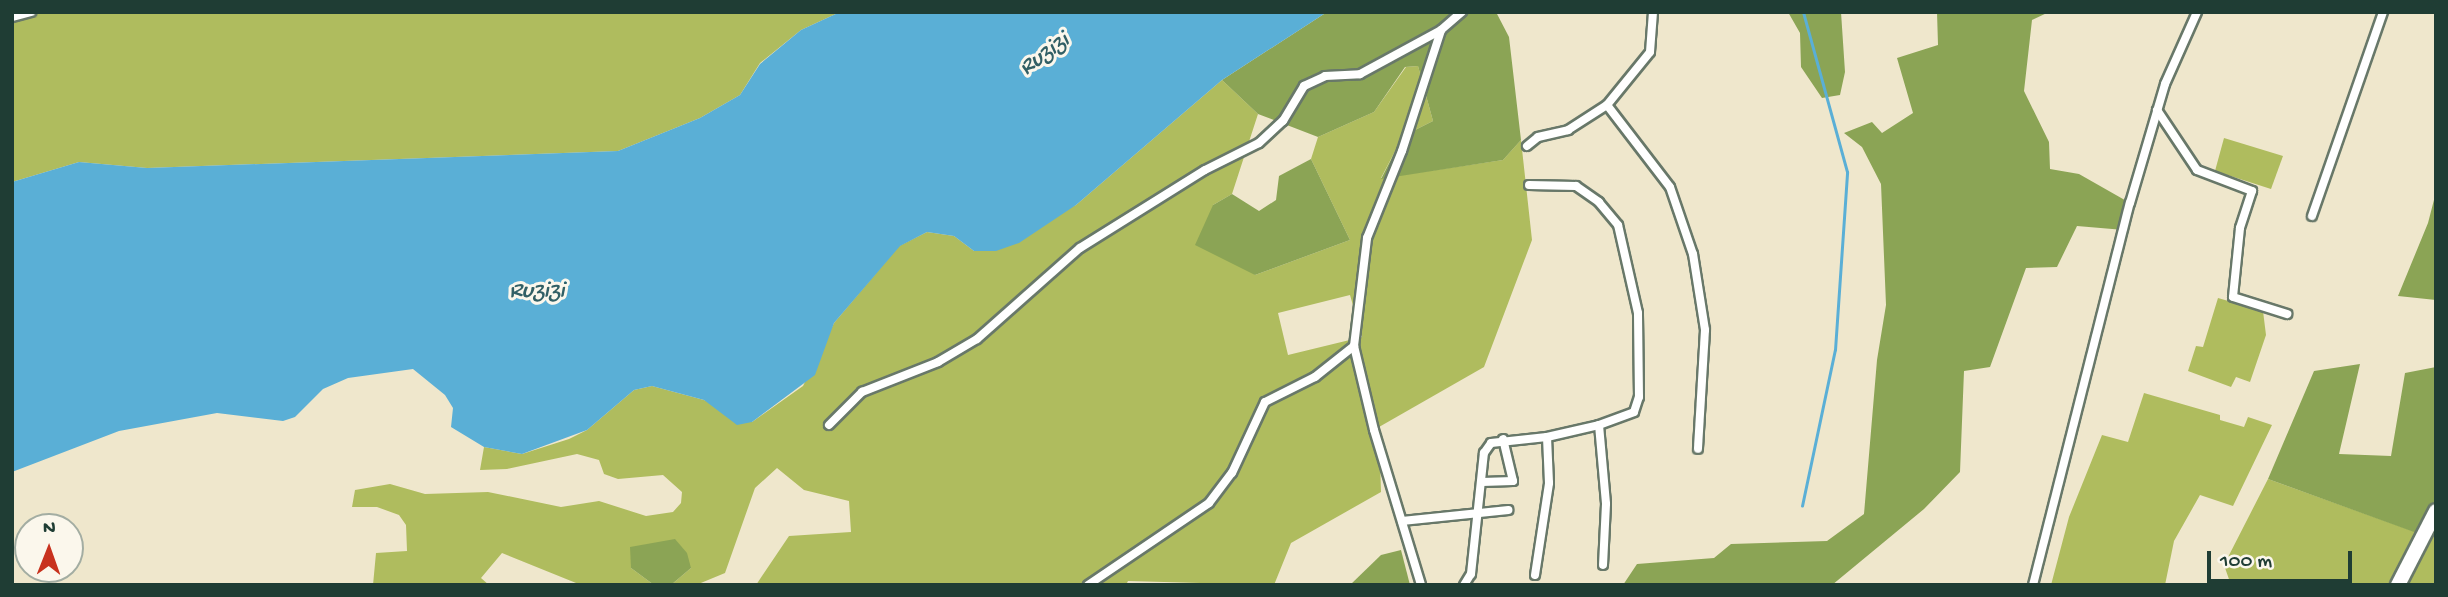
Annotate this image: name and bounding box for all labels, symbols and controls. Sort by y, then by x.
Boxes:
water label: Ruzizi [1014,27,1076,83]
water label: Ruzizi [509,278,565,306]
north arrow [14,513,84,583]
text: N [43,517,56,540]
scale bar [2210,538,2355,582]
text: 100 m [2220,550,2272,575]

